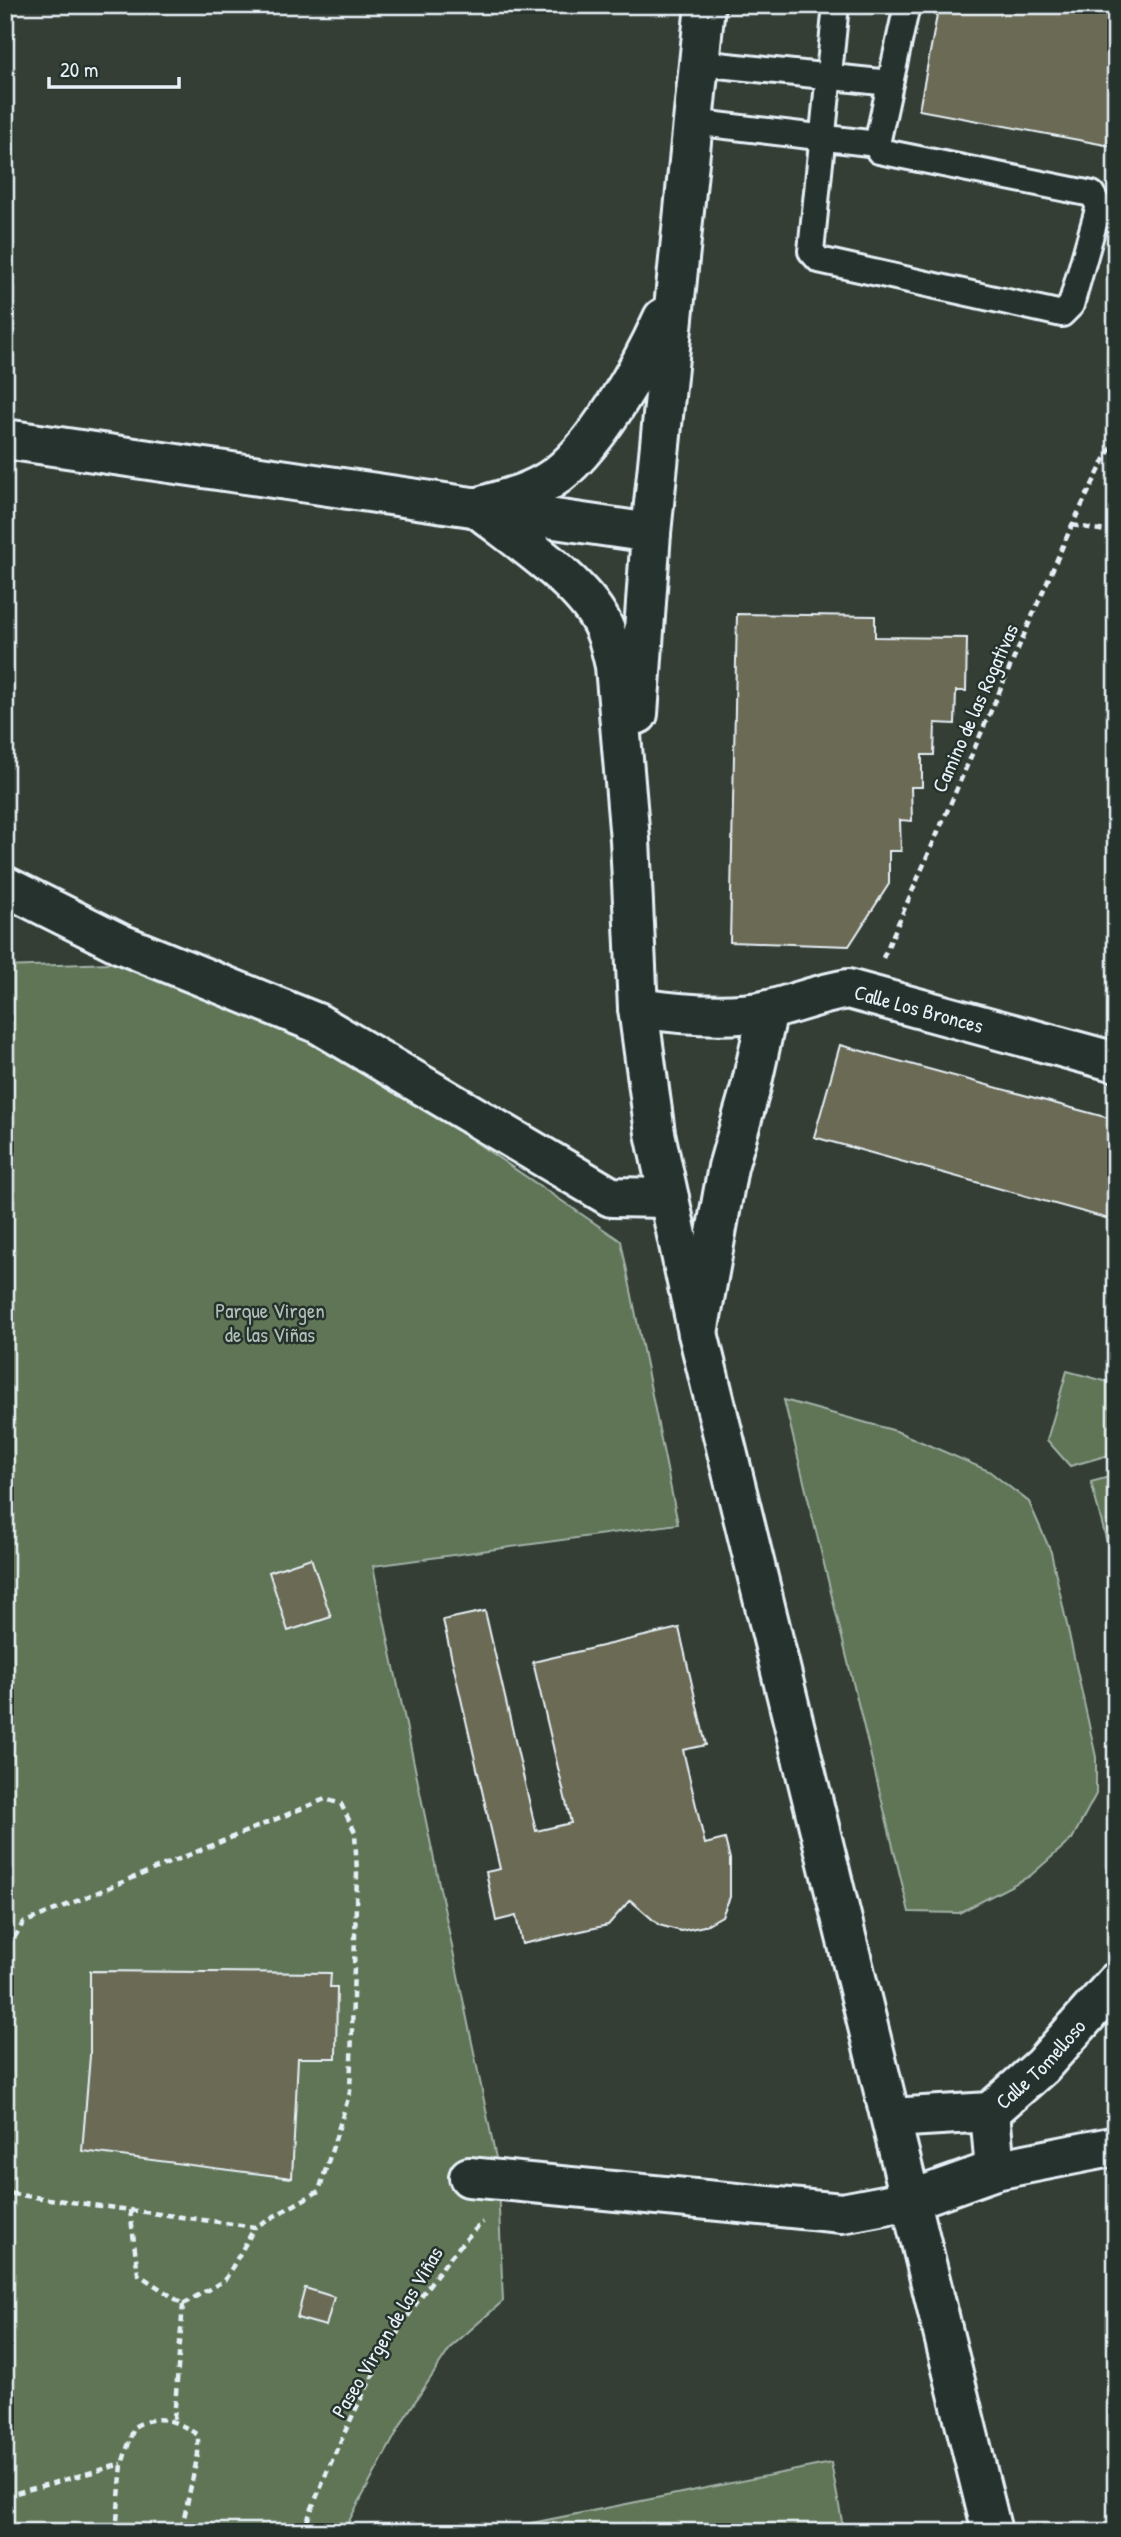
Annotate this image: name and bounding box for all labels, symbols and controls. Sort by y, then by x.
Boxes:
scale bar [49,46,178,90]
text: 20 m [60,55,98,84]
street label: Camino de las Rogativas [925,619,1025,797]
street label: Calle Los Bronces [851,977,987,1040]
park label: Parque Virgen de las Viñas [215,1296,325,1349]
street label: Calle Tomelloso [989,2012,1092,2115]
street label: Paseo Virgen de las Viñas [324,2241,450,2423]

